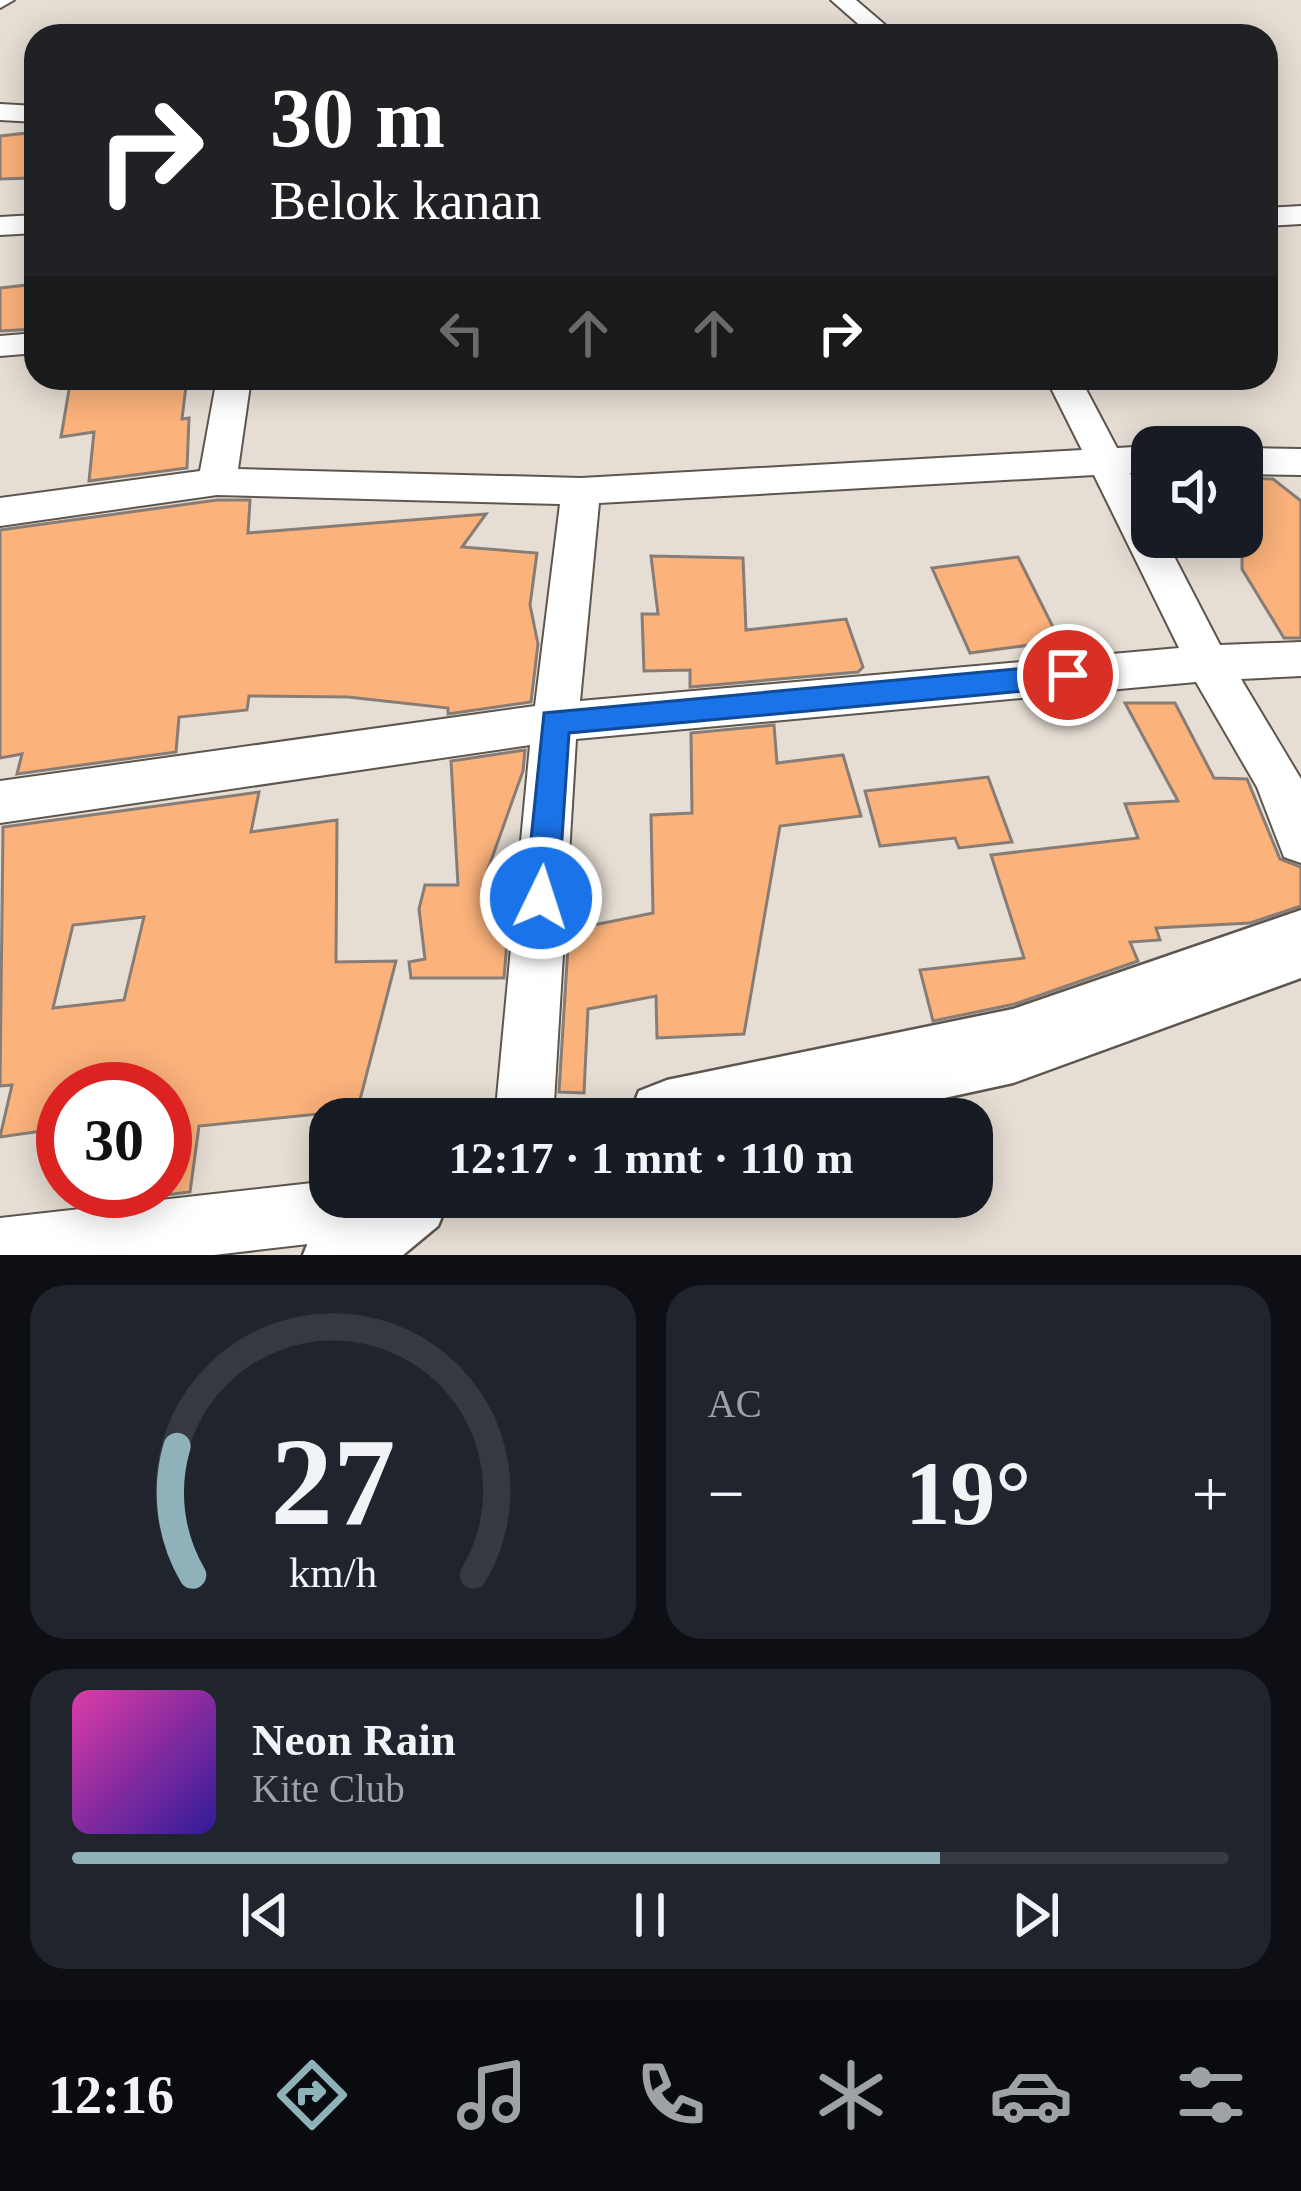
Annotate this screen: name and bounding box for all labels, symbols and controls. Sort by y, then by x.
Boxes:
icon: right [72,72,228,228]
text: 30 m [270,72,445,165]
text: Belok kanan [270,171,541,231]
icon: left [429,300,495,366]
icon: ahead [555,300,621,366]
icon: ahead [681,300,747,366]
icon: right [807,300,873,366]
map controls [1131,426,1263,558]
button: sound [1131,426,1263,558]
pin [1017,624,1119,726]
icon: arrive [1035,642,1101,708]
position arrow [478,835,604,961]
speed limit sign: 30 [36,1062,192,1218]
text: 12:17 · 1 mnt · 110 m [449,1133,854,1183]
text: AC [708,1382,762,1425]
text: 27 [270,1413,395,1551]
text: 19° [905,1444,1031,1543]
text: − [708,1457,745,1530]
text: + [1192,1457,1229,1530]
text: km/h [289,1549,377,1596]
text: Neon Rain [252,1715,456,1765]
text: Kite Club [252,1767,405,1810]
icon: previous [232,1882,298,1948]
icon: pause [617,1882,683,1948]
icon: next [1003,1882,1069,1948]
icon: directions [270,2053,354,2137]
icon: music [450,2053,534,2137]
icon: phone [629,2053,713,2137]
icon: climate [809,2053,893,2137]
icon: car [989,2053,1073,2137]
icon: filters [1169,2053,1253,2137]
text: 12:16 [48,2065,174,2125]

